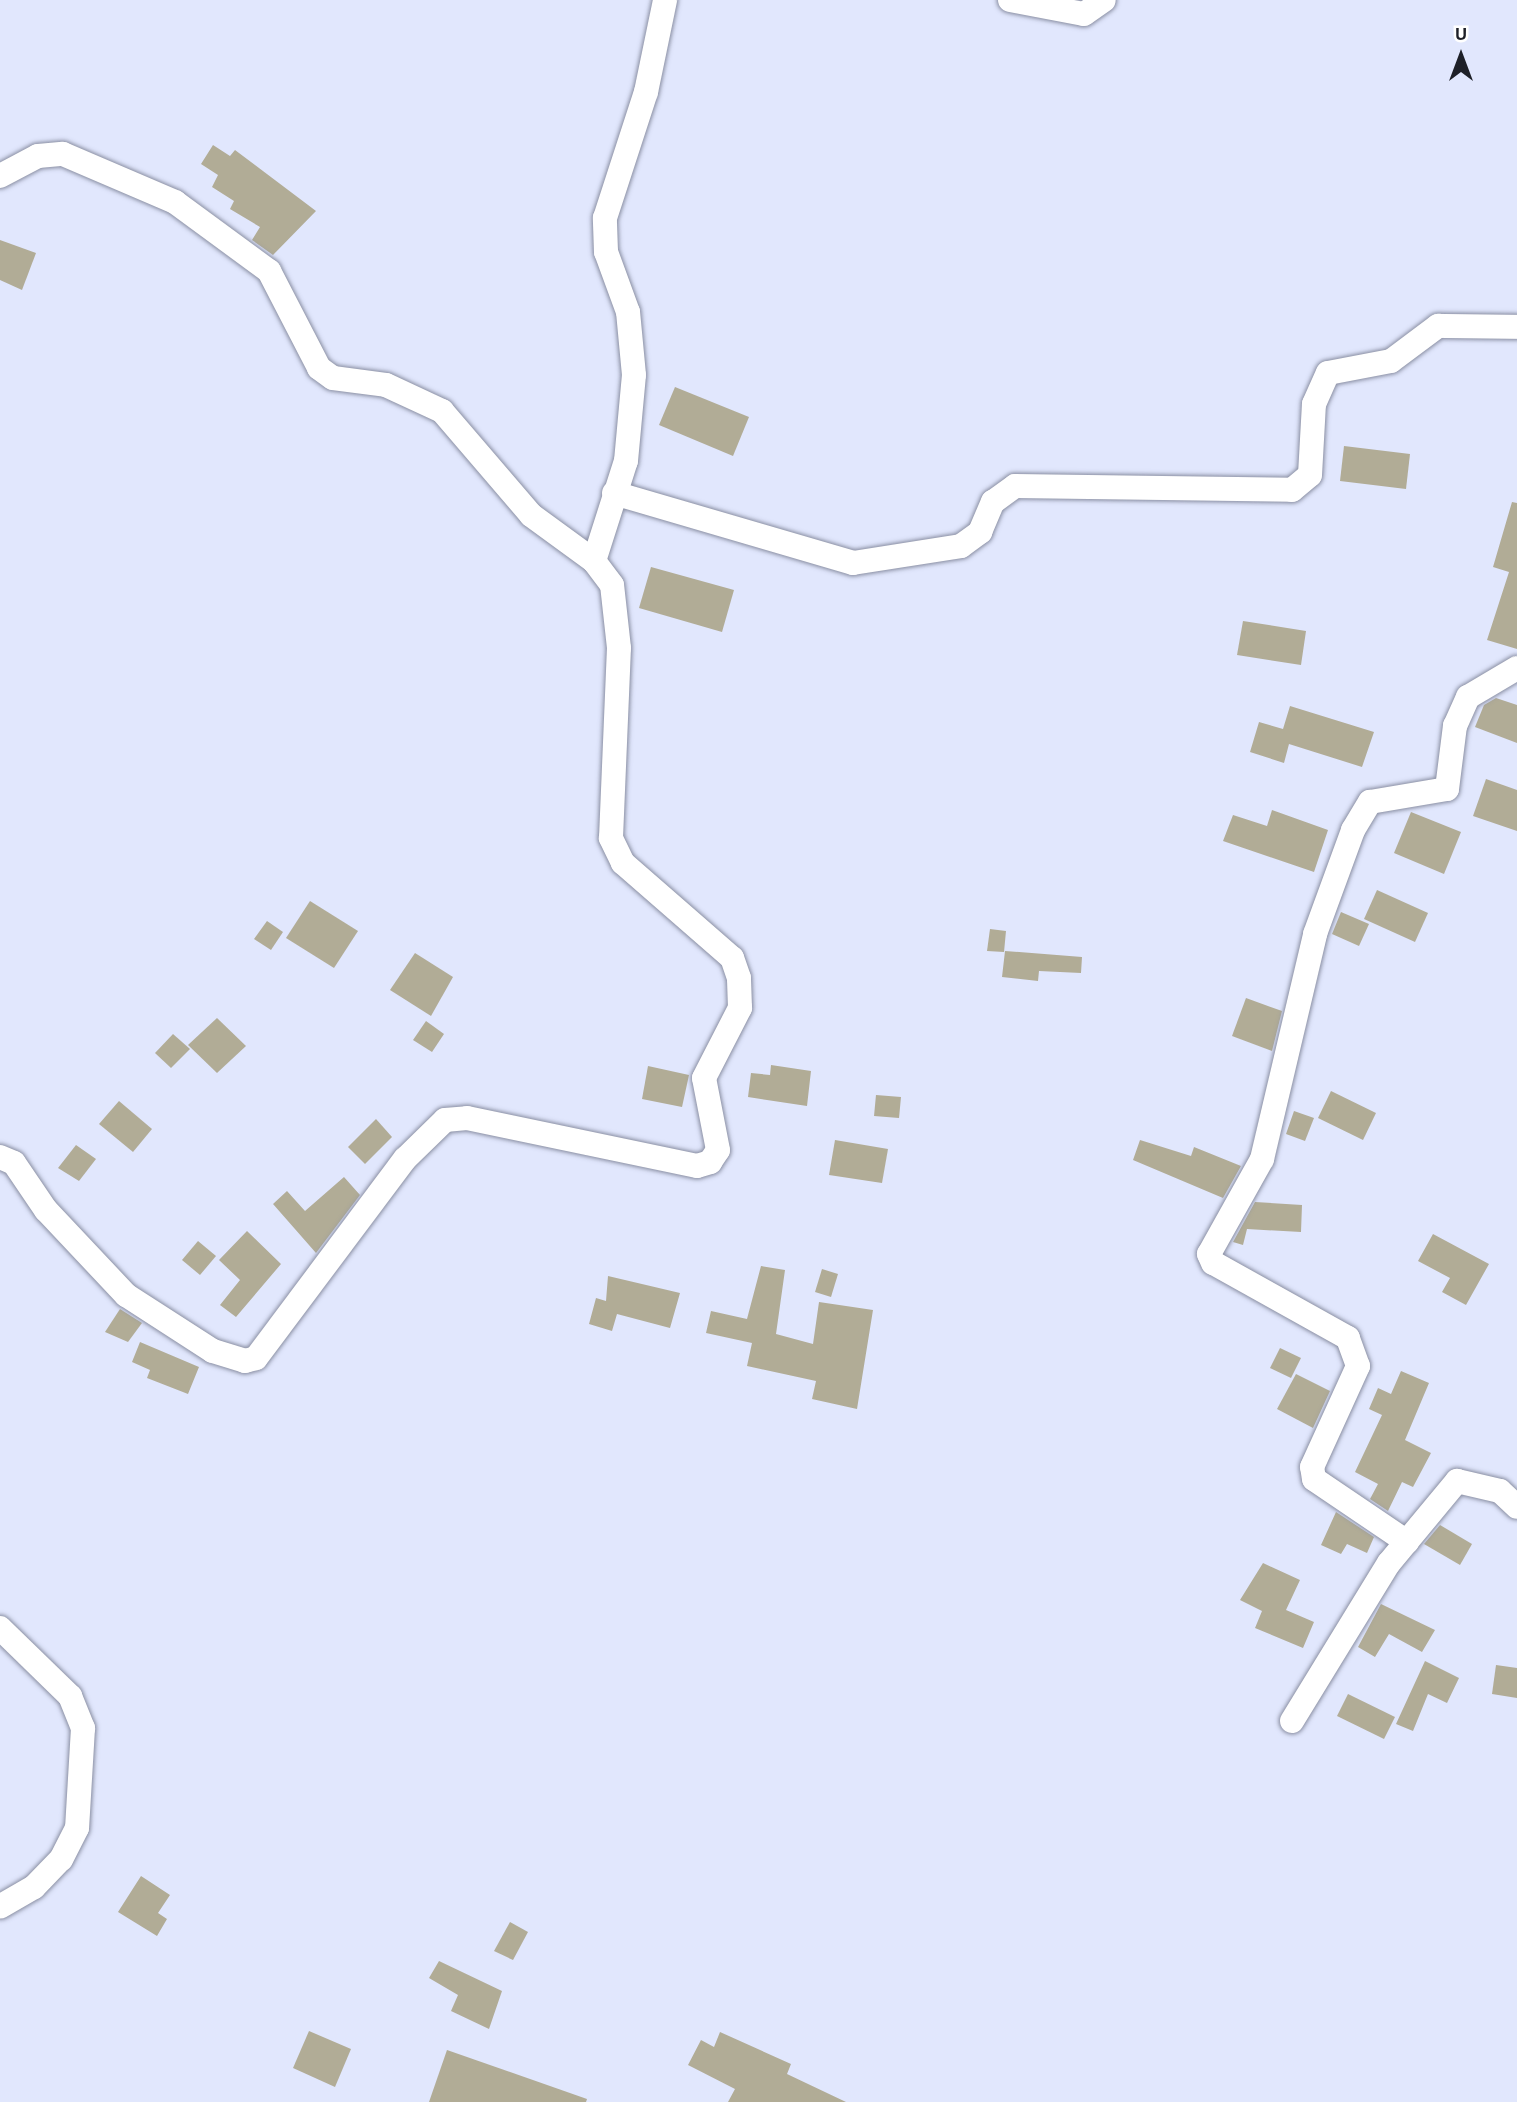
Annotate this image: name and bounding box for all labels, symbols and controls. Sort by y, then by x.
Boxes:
north arrow [1426,21,1496,91]
text: U [1455,25,1467,44]

